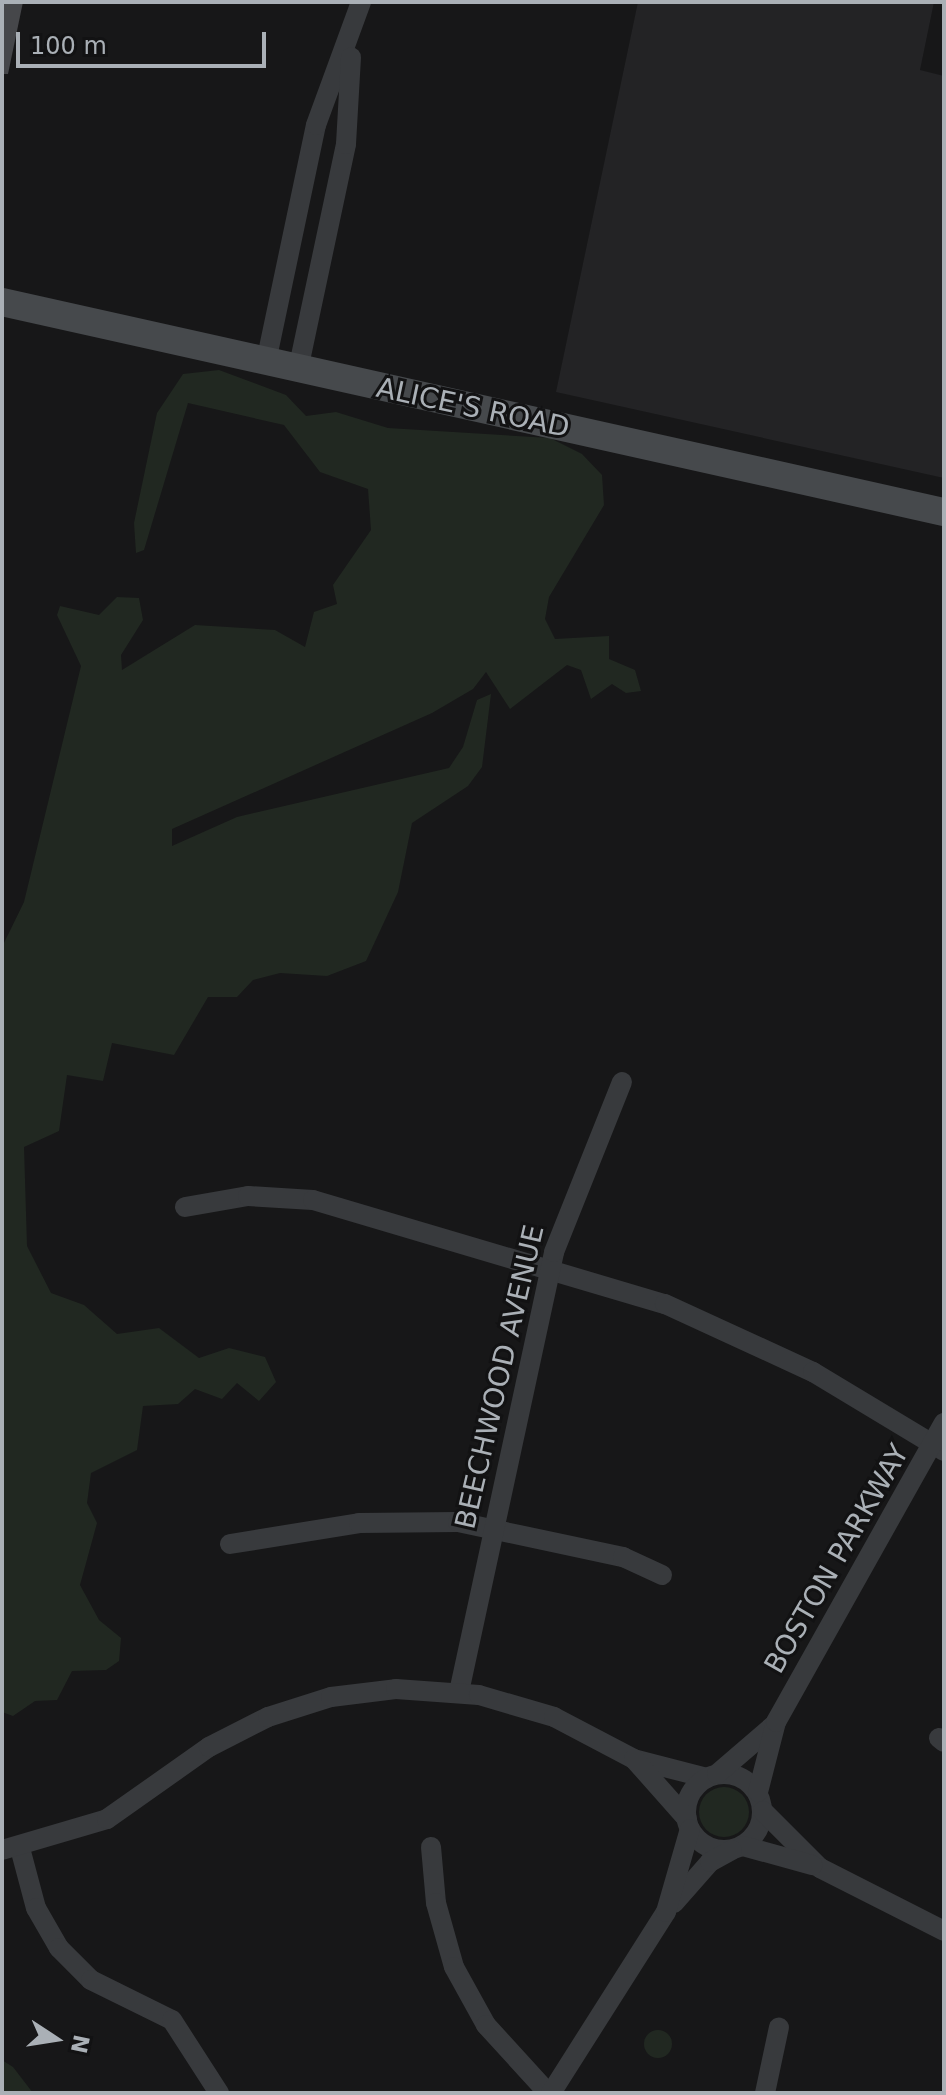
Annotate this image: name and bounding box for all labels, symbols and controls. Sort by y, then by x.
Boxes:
scale bar [20,16,270,66]
text: 100 m [30,32,107,60]
street label: ALICE'S ROAD [373,371,573,445]
street label: BEECHWOOD AVENUE [449,1222,551,1532]
street label: BOSTON PARKWAY [758,1439,916,1679]
north arrow [16,1999,96,2079]
text: N [66,2032,94,2056]

